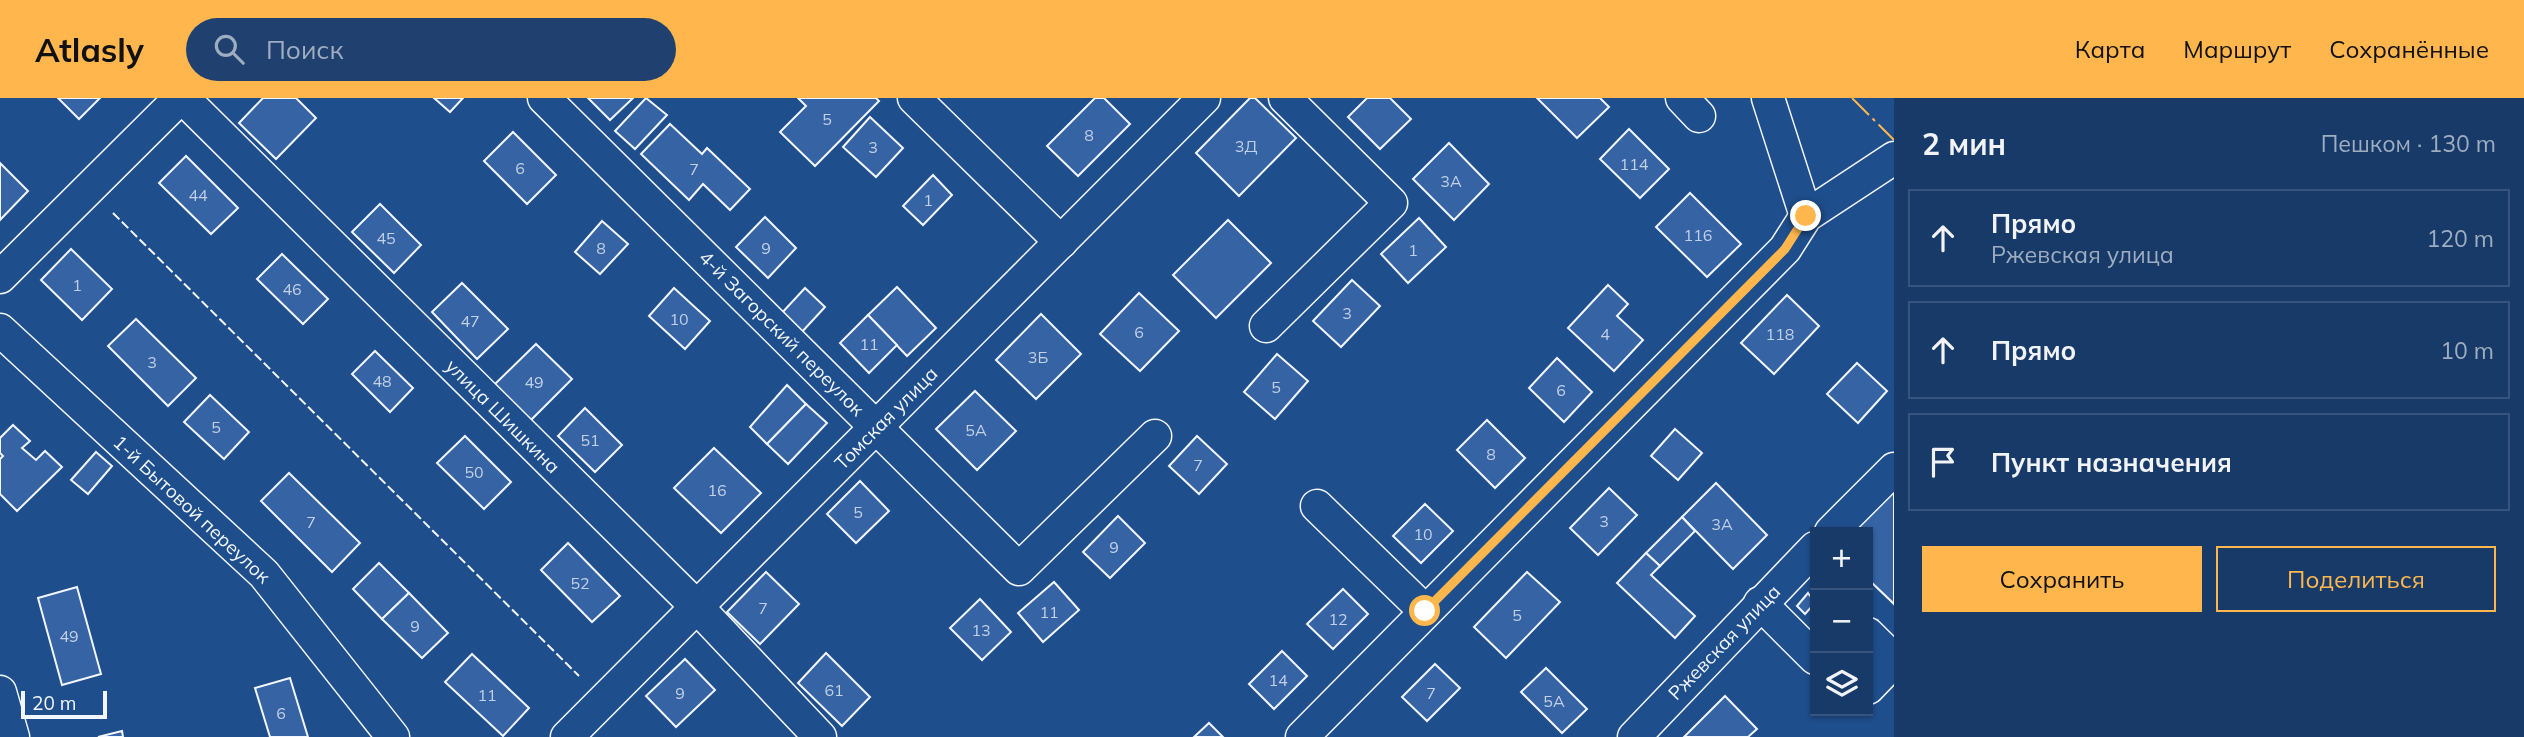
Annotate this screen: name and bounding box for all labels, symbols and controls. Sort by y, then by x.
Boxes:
search box [186,18,676,81]
text: Atlasly [35,29,144,70]
icon: search [210,30,248,68]
text: Поиск [266,33,344,66]
text: Карта [2075,34,2145,64]
text: Маршрут [2183,34,2291,64]
text: Сохранённые [2329,34,2489,64]
house number: 5 [822,109,832,129]
house number: 8 [1084,125,1094,145]
text: 2 мин [1922,125,2006,163]
text: Пешком · 130 m [2321,129,2496,158]
house number: 3Д [1235,136,1257,156]
house number: 3 [868,137,878,157]
house number: 114 [1620,154,1649,174]
house number: 6 [515,158,525,178]
house number: 7 [689,159,699,179]
house number: 3А [1440,171,1462,191]
house number: 44 [188,185,208,205]
house number: 1 [923,190,933,210]
route end [1790,200,1821,231]
text: Прямо [1991,207,2076,240]
icon: ahead [1924,219,1962,257]
text: 120 m [2426,224,2494,253]
house number: 116 [1684,225,1712,245]
house number: 45 [376,228,396,248]
house number: 8 [596,238,606,258]
house number: 9 [761,238,771,258]
house number: 1 [1408,240,1418,260]
text: Ржевская улица [1991,240,2174,269]
street label: 4-й Загорский переулок [694,245,870,421]
house number: 1 [72,275,82,295]
house number: 46 [282,279,302,299]
house number: 3 [1342,303,1352,323]
house number: 10 [669,309,689,329]
house number: 47 [460,311,480,331]
house number: 6 [1134,322,1144,342]
house number: 4 [1600,324,1610,344]
house number: 118 [1766,324,1794,344]
icon: ahead [1924,331,1962,369]
house number: 11 [859,334,879,354]
text: Прямо [1991,334,2076,367]
text: 10 m [2440,336,2494,365]
house number: 3Б [1028,347,1048,367]
house number: 3 [147,352,157,372]
street label: улица Шишкина [441,354,565,478]
street label: Томская улица [829,361,943,475]
house number: 48 [372,371,392,391]
house number: 49 [524,372,544,392]
house number: 5 [1271,377,1281,397]
house number: 6 [1556,380,1566,400]
house number: 5 [211,417,221,437]
house number: 5А [965,420,987,440]
street label: 1-й Бытовой переулок [108,430,276,589]
house number: 51 [580,430,600,450]
icon: arrive [1924,443,1962,481]
house number: 8 [1486,444,1496,464]
text: Пункт назначения [1991,446,2232,479]
house number: 7 [1193,455,1203,475]
house number: 50 [464,462,484,482]
house number: 16 [707,480,727,500]
house number: 5 [853,502,863,522]
house number: 3 [1599,511,1609,531]
house number: 7 [306,512,316,532]
house number: 3А [1711,514,1733,534]
house number: 10 [1413,524,1433,544]
map controls [1810,527,1873,716]
button: + [1810,527,1873,590]
house number: 9 [1109,537,1119,557]
button: Сохранить [1922,546,2202,612]
button: Поделиться [2216,546,2496,612]
house number: 52 [570,573,590,593]
street label: Ржевская улица [1663,579,1785,705]
button: − [1810,590,1873,653]
route start [1409,595,1440,626]
house number: 7 [758,598,768,618]
house number: 11 [1039,602,1059,622]
house number: 5 [1512,605,1522,625]
house number: 12 [1328,609,1348,629]
house number: 9 [410,616,420,636]
house number: 13 [971,620,991,640]
house number: 49 [59,626,79,646]
button: layers [1810,653,1873,716]
house number: 14 [1268,670,1288,690]
house number: 61 [824,680,844,700]
house number: 9 [675,683,685,703]
house number: 7 [1426,683,1436,703]
house number: 11 [477,685,497,705]
scale bar [21,688,107,720]
text: 20 m [32,691,76,715]
house number: 5А [1543,691,1565,711]
house number: 6 [276,703,286,723]

